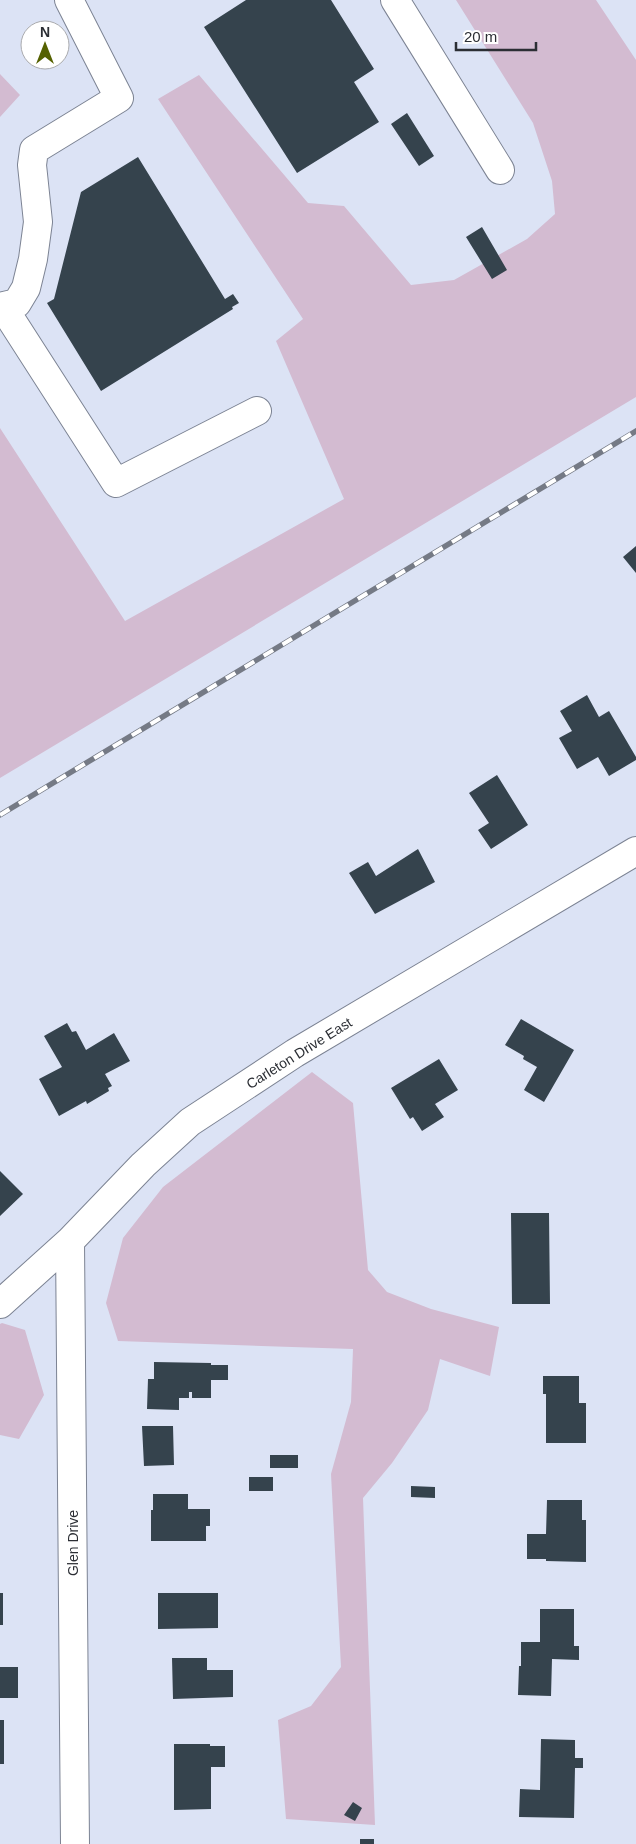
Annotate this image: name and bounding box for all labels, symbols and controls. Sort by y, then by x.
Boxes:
north arrow [20,20,70,70]
scale bar [456,20,536,52]
text: N [40,24,50,40]
text: 20 m [464,28,497,45]
street label: Carleton Drive East [243,1014,355,1092]
street label: Glen Drive [65,1510,81,1576]

